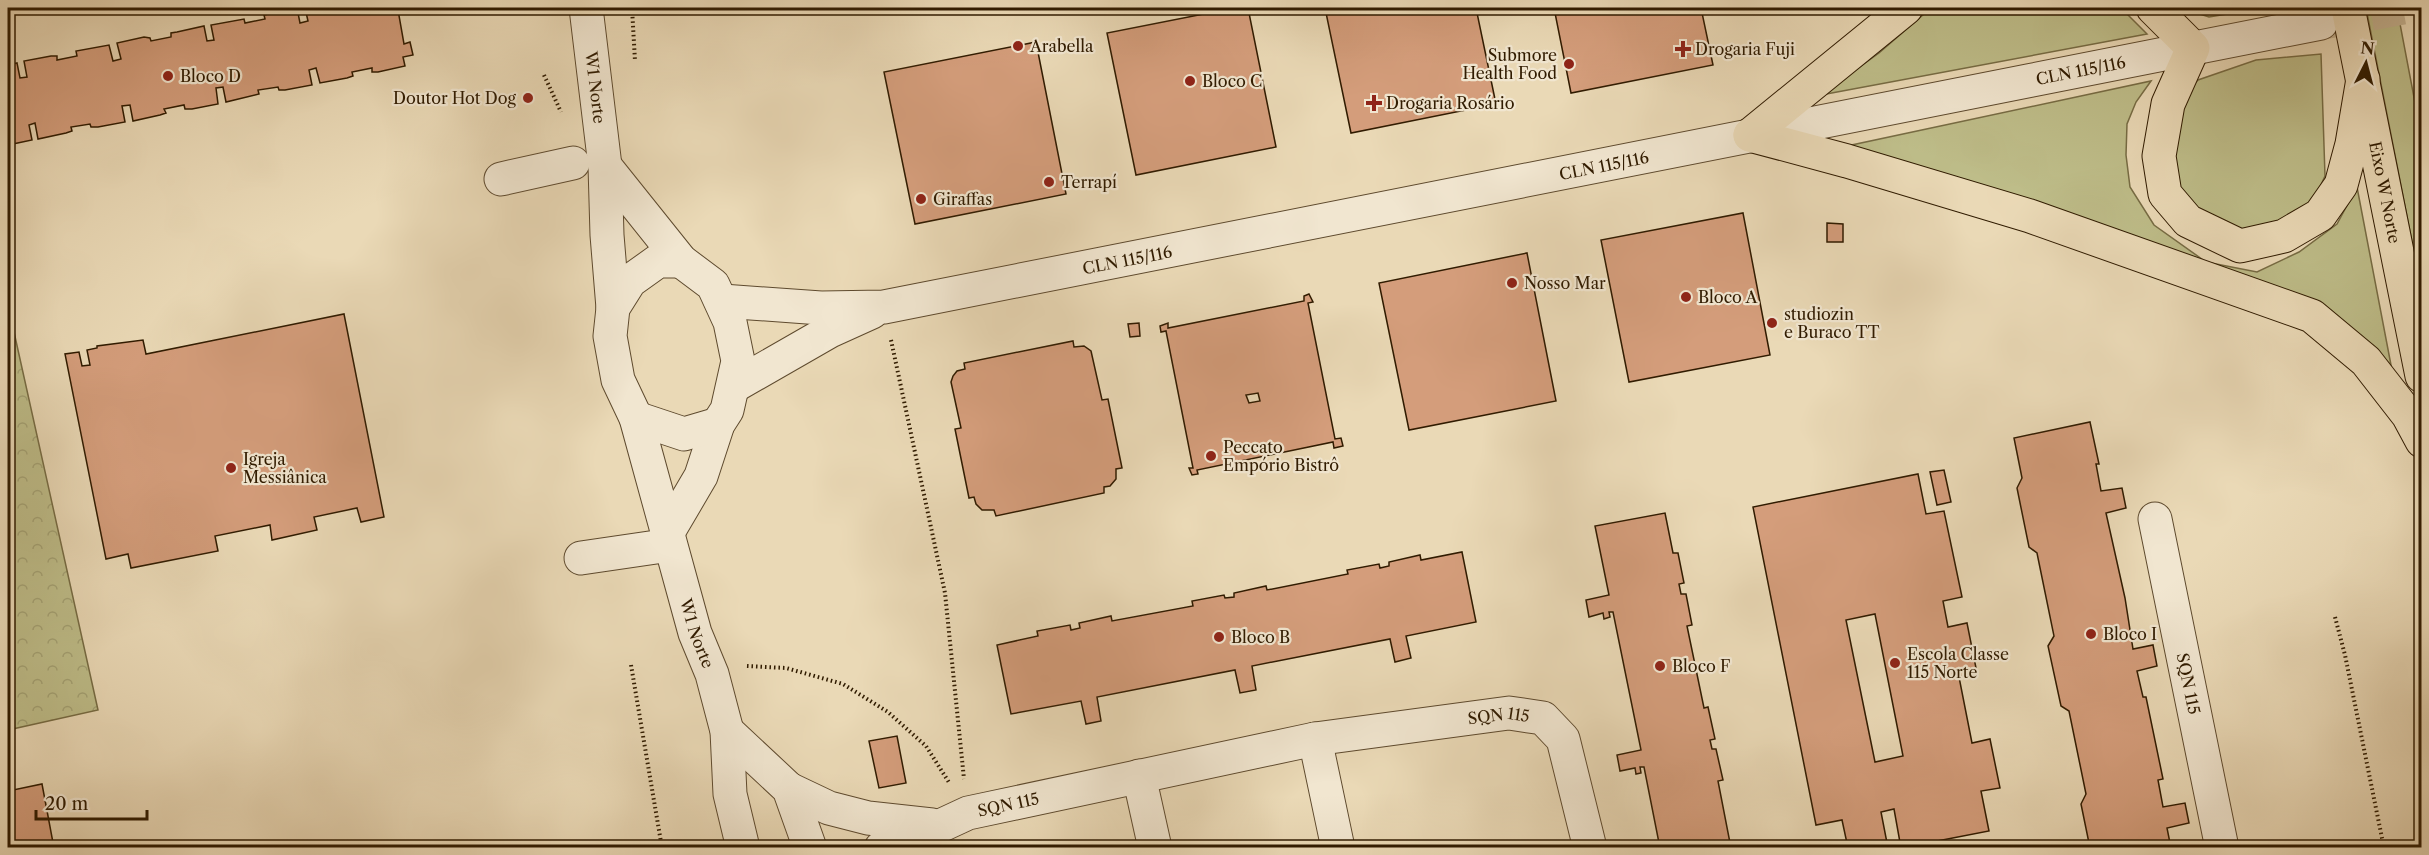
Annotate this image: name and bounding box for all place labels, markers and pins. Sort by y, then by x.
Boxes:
place label: Arabella [1029,36,1094,56]
marker: Arabella [1011,39,1025,53]
place label: Drogaria Fuji [1695,39,1795,59]
marker: Drogaria Fuji [1676,42,1690,56]
place label: Submore Health Food [1462,45,1557,83]
marker: Submore Health Food [1562,57,1576,71]
place label: Bloco D [180,66,241,86]
marker: Bloco D [161,69,175,83]
place label: Bloco C [1202,71,1262,91]
marker: Bloco C [1183,74,1197,88]
place label: Doutor Hot Dog [393,88,517,108]
marker: Doutor Hot Dog [521,91,535,105]
place label: Drogaria Rosário [1386,93,1515,113]
marker: Drogaria Rosário [1367,96,1381,110]
place label: Terrapí [1061,172,1117,192]
marker: Terrapí [1042,175,1056,189]
place label: Giraffas [933,189,992,209]
marker: Giraffas [914,192,928,206]
place label: Nosso Mar [1524,273,1606,293]
marker: Nosso Mar [1505,276,1519,290]
place label: Bloco A [1698,287,1758,307]
marker: Bloco A [1679,290,1693,304]
place label: studiozin e Buraco TT [1784,304,1879,342]
marker: studiozin e Buraco TT [1765,316,1779,330]
place label: Peccato Empório Bistrô [1223,437,1339,475]
place label: Igreja Messiânica [243,449,327,487]
marker: Peccato Empório Bistrô [1204,449,1218,463]
marker: Igreja Messiânica [224,461,238,475]
place label: Bloco I [2103,624,2157,644]
place label: Bloco B [1231,627,1290,647]
marker: Bloco I [2084,627,2098,641]
marker: Bloco B [1212,630,1226,644]
place label: Escola Classe 115 Norte [1907,644,2009,682]
place label: Bloco F [1672,656,1730,676]
marker: Escola Classe 115 Norte [1888,656,1902,670]
marker: Bloco F [1653,659,1667,673]

